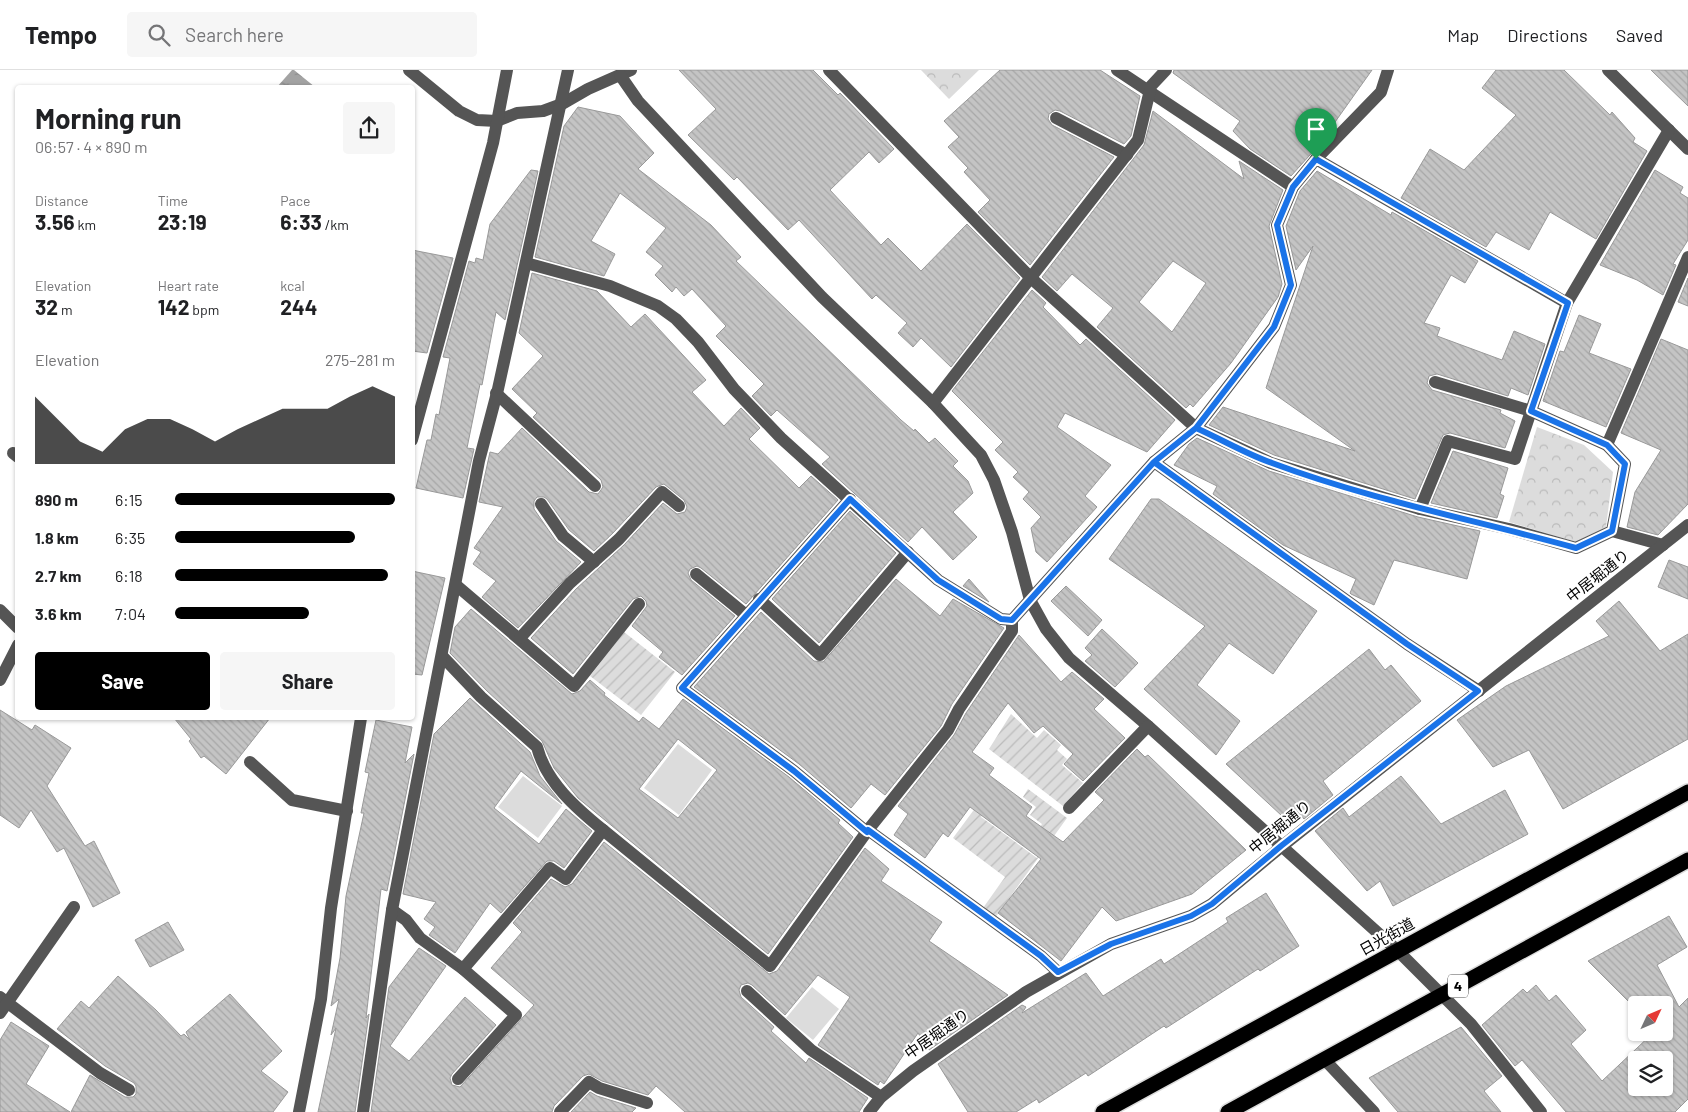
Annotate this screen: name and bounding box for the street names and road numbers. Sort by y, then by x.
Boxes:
street label: 中居堀通り [1562,545,1632,605]
street label: 中居堀通り [1245,796,1314,857]
street label: 日光街道 [1356,914,1417,959]
road number: 4 [1448,974,1468,998]
street label: 中居堀通り [901,1004,972,1062]

